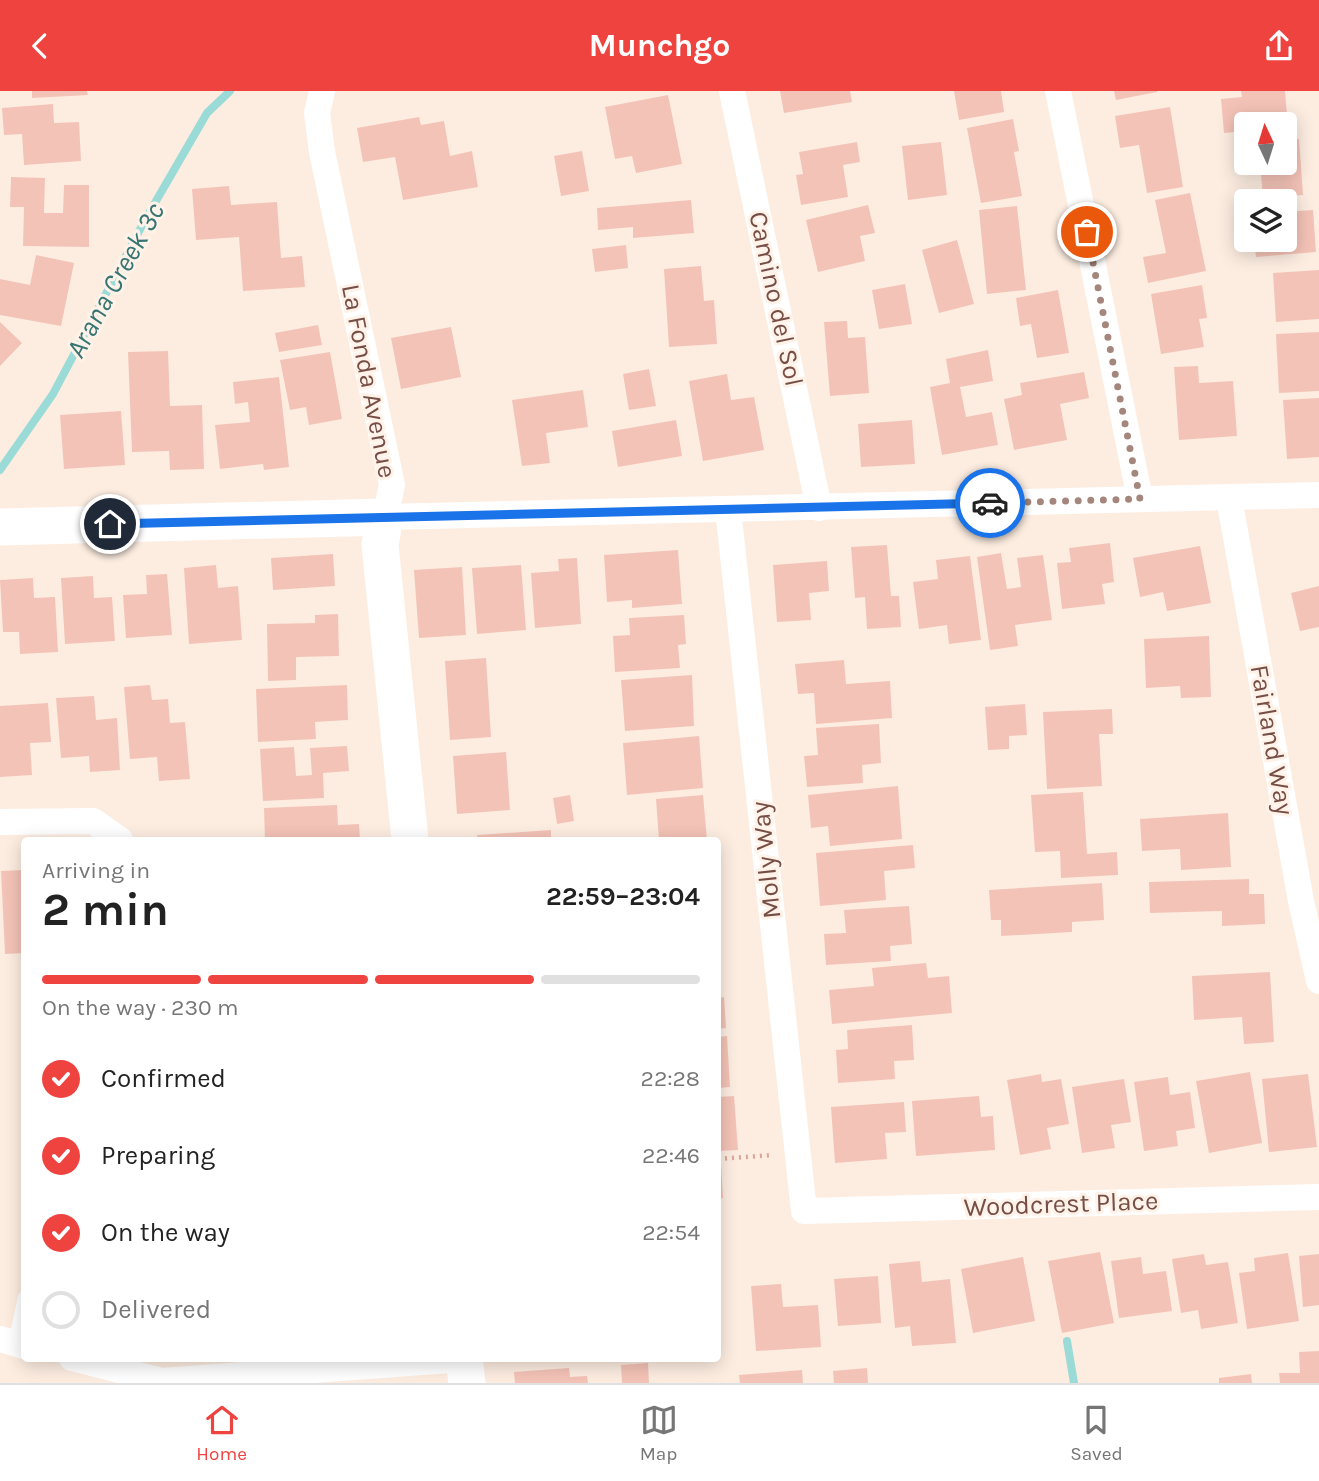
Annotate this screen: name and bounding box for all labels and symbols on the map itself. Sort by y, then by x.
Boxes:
north arrow [1234,112,1297,175]
water label: Arana Creek 3c [59,197,171,363]
pin [1057,202,1117,262]
street label: Camino del Sol [742,209,810,389]
street label: La Fonda Avenue [335,281,403,481]
courier [955,468,1025,538]
pin [80,494,140,554]
street label: Fairland Way [1244,662,1300,818]
street label: Molly Way [744,800,788,920]
street label: Woodcrest Place [963,1185,1159,1223]

